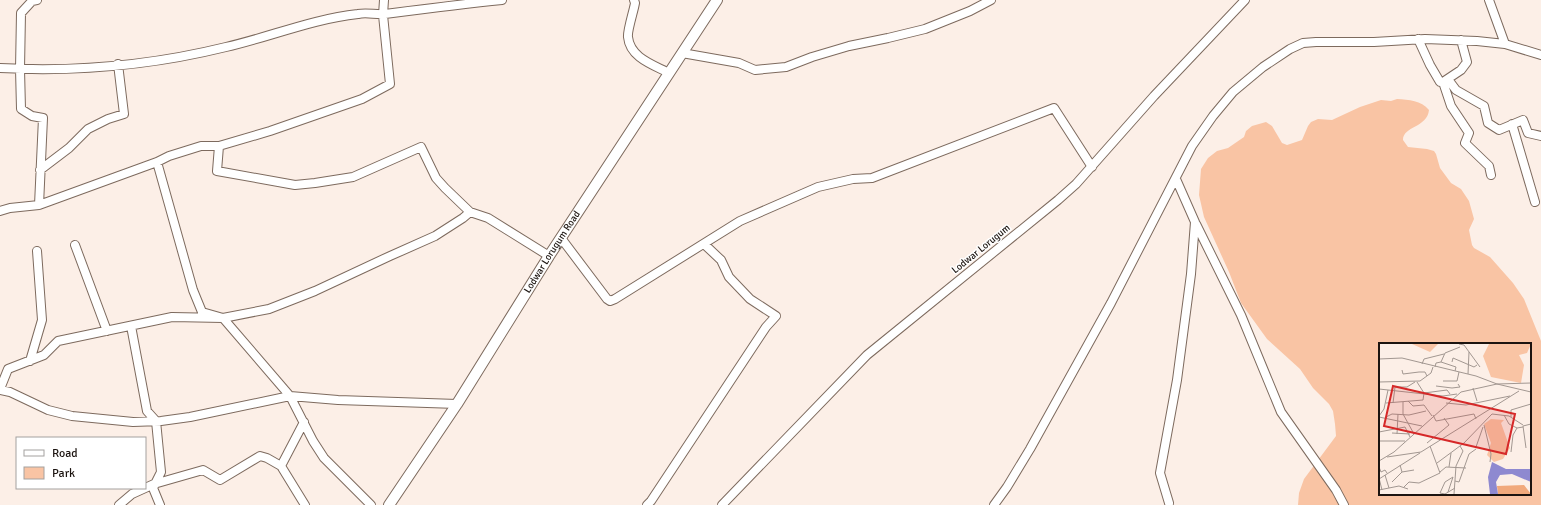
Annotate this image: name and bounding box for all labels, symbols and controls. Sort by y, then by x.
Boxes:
street label: Lodwar Lorugum Road [521,209,583,295]
street label: Lodwar Lorugum [949,222,1013,276]
inset map [1379,343,1531,495]
legend [16,437,146,489]
text: Road [52,446,78,461]
text: Park [52,466,75,481]

